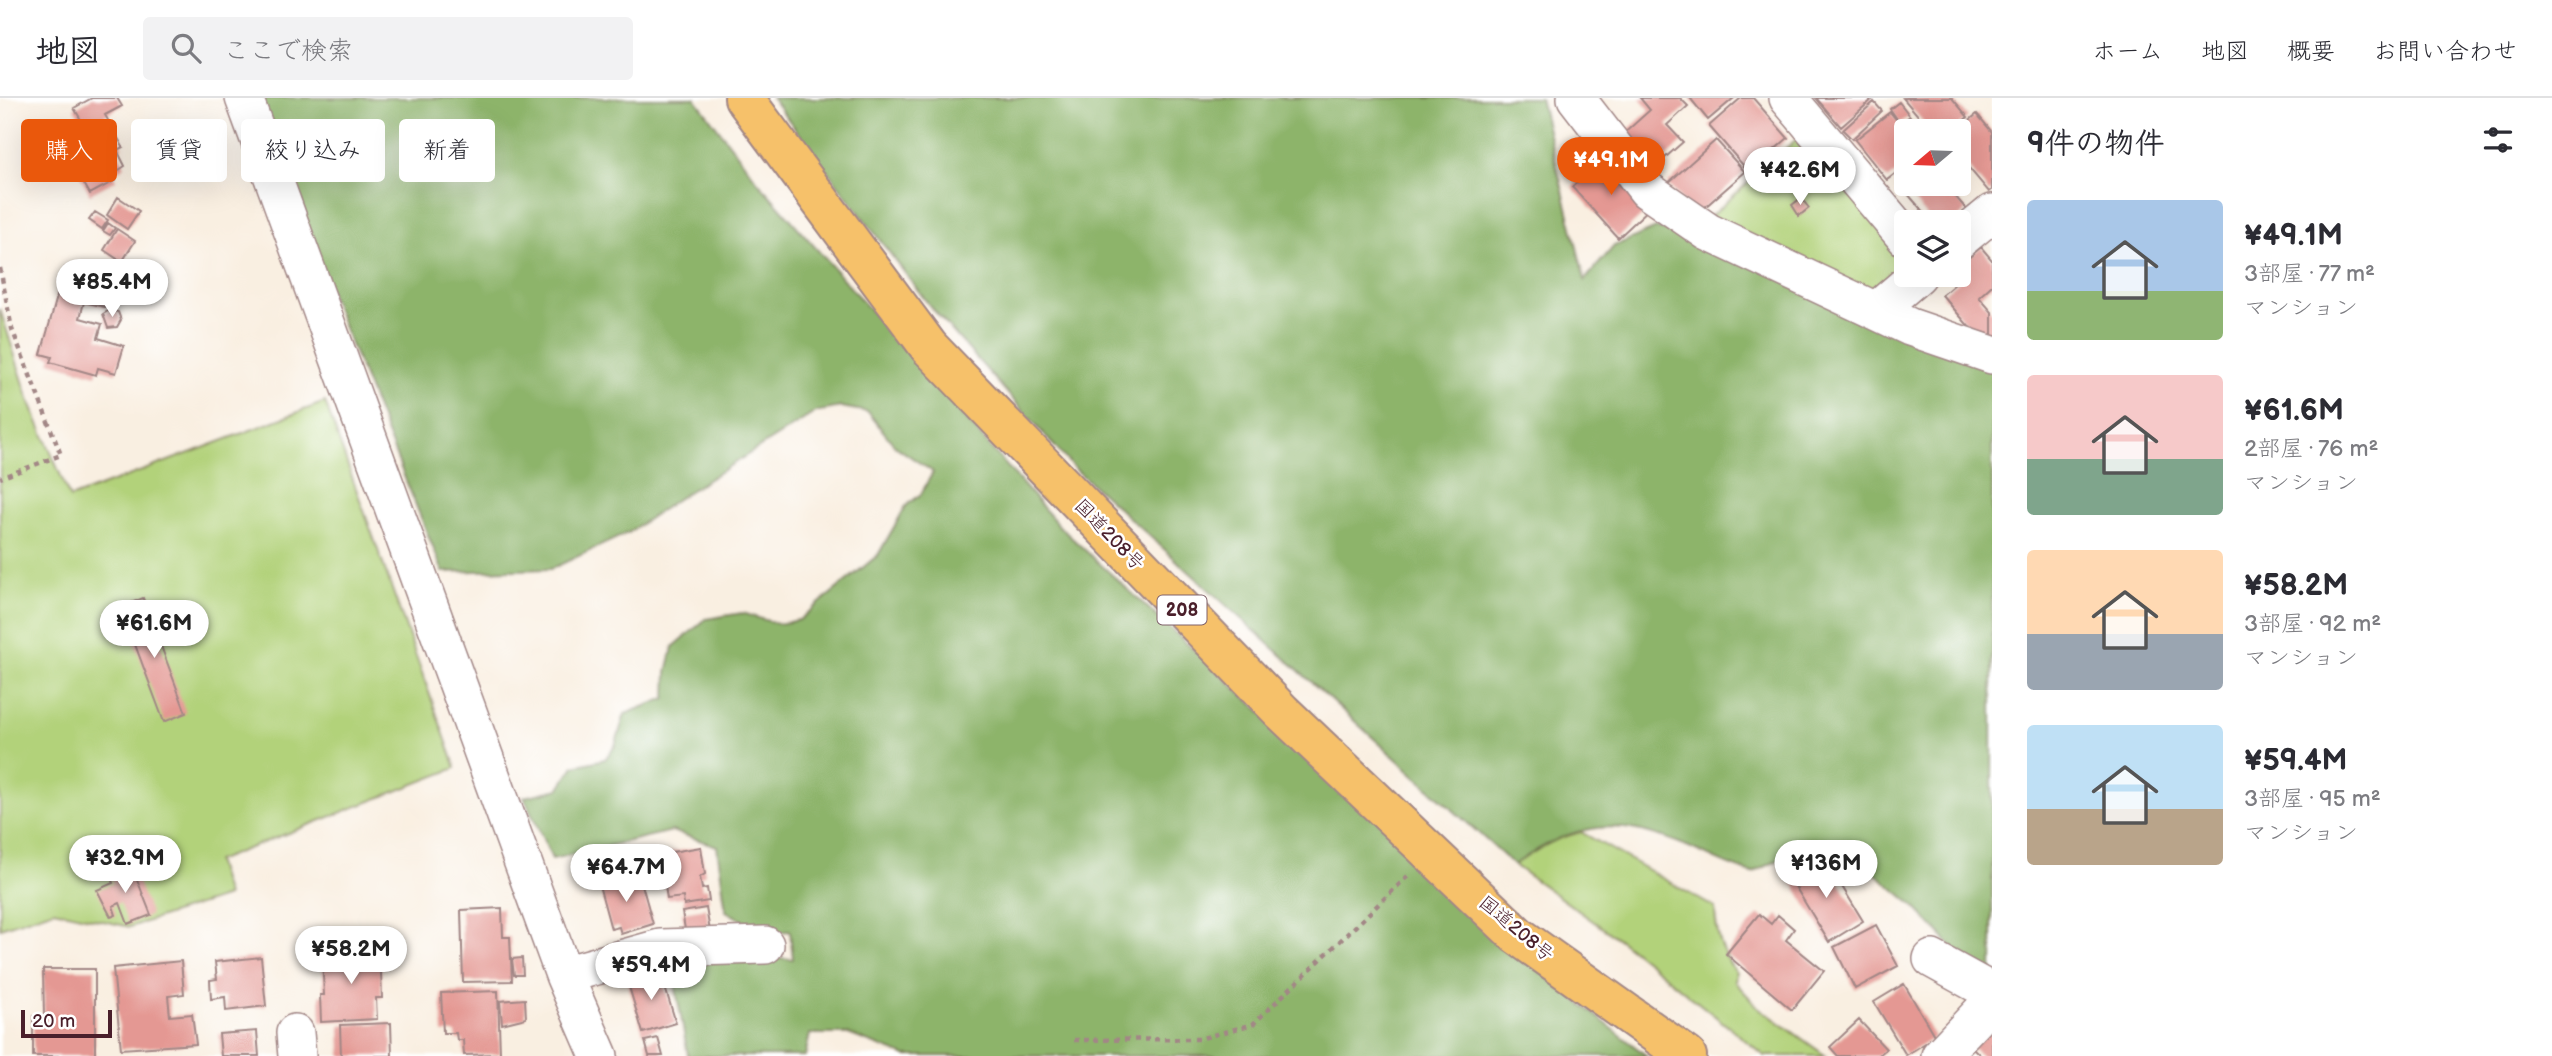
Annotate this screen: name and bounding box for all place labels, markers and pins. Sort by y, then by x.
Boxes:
pin: ¥49.1M [1554,138,1668,197]
pin: ¥42.6M [1743,148,1857,207]
pin: ¥85.4M [55,260,169,319]
pin: ¥61.6M [97,601,211,660]
pin: ¥32.9M [68,836,182,895]
pin: ¥136M [1777,840,1875,900]
pin: ¥64.7M [569,844,683,904]
pin: ¥58.2M [294,926,408,986]
pin: ¥59.4M [594,942,708,1002]

